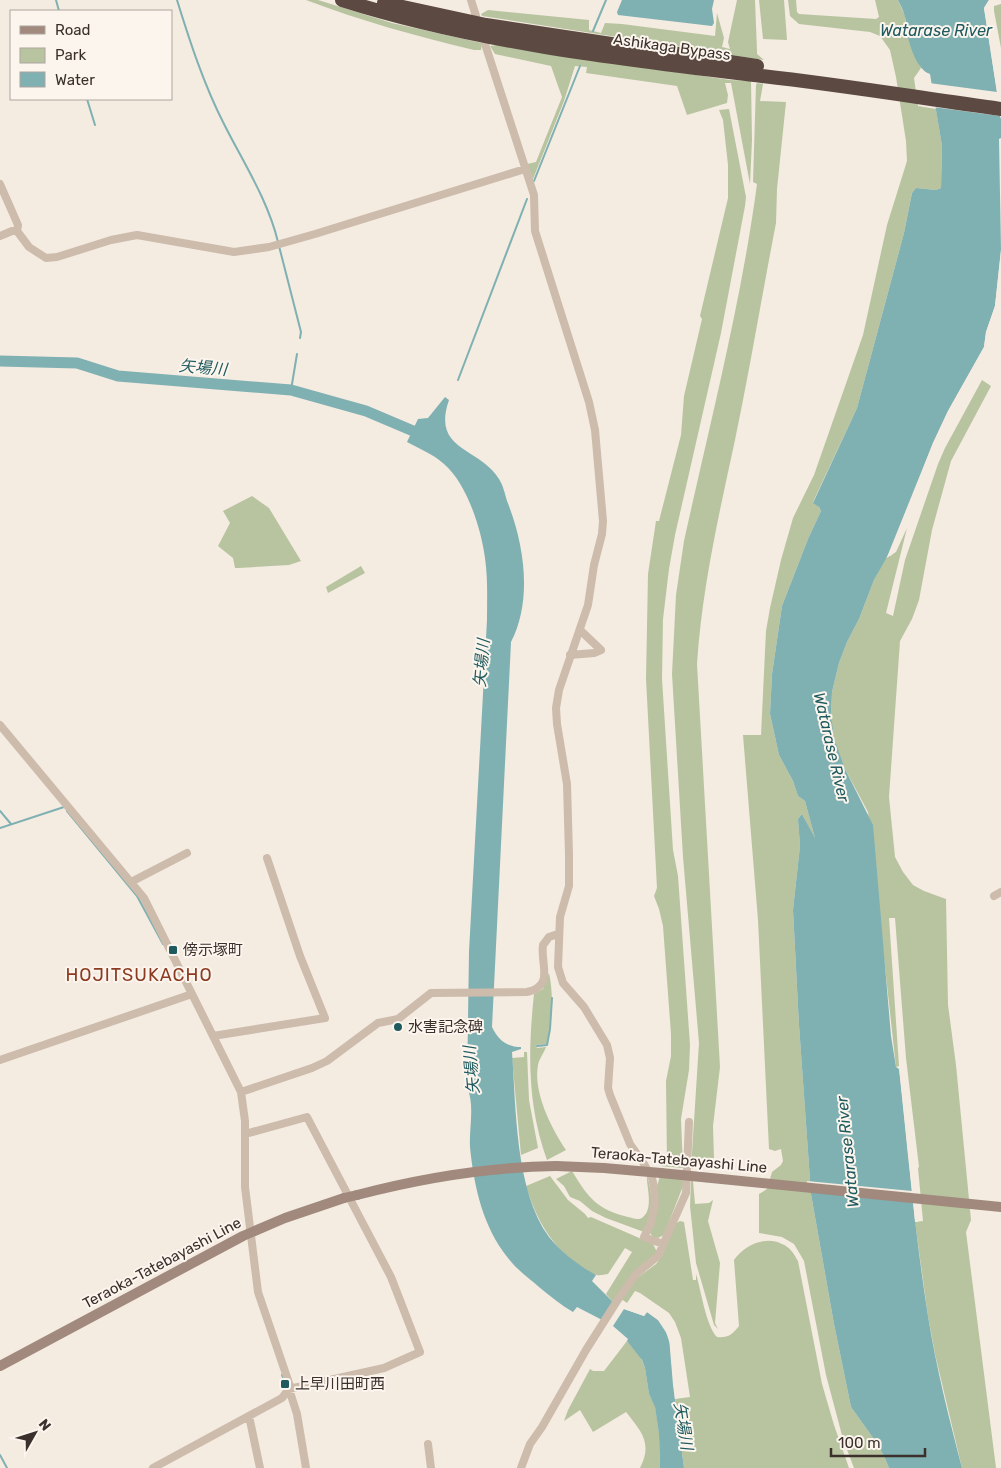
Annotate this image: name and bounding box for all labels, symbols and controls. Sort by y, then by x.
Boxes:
legend [10,10,172,100]
text: Road [55,21,91,39]
water label: Watarase River [880,21,993,40]
street label: Ashikaga Bypass [612,30,732,64]
text: Park [55,46,86,64]
text: Water [55,71,95,89]
water label: 矢場川 [178,356,230,379]
water label: 矢場川 [470,636,493,688]
water label: Watarase River [810,690,854,805]
place label: 傍示塚町 [183,941,243,959]
marker: 傍示塚町 [167,944,179,956]
district label: HOJITSUKACHO [65,964,213,986]
place label: 水害記念碑 [408,1018,483,1036]
marker: 水害記念碑 [392,1021,404,1033]
water label: 矢場川 [460,1043,483,1095]
water label: Watarase River [832,1094,863,1209]
street label: Teraoka-Tatebayashi Line [590,1143,768,1177]
street label: Teraoka-Tatebayashi Line [80,1213,244,1313]
place label: 上早川田町西 [295,1375,385,1393]
marker: 上早川田町西 [279,1378,291,1390]
water label: 矢場川 [670,1401,697,1453]
north arrow [10,1408,60,1458]
text: N [35,1416,54,1434]
scale bar [831,1426,925,1458]
text: 100 m [838,1434,880,1452]

